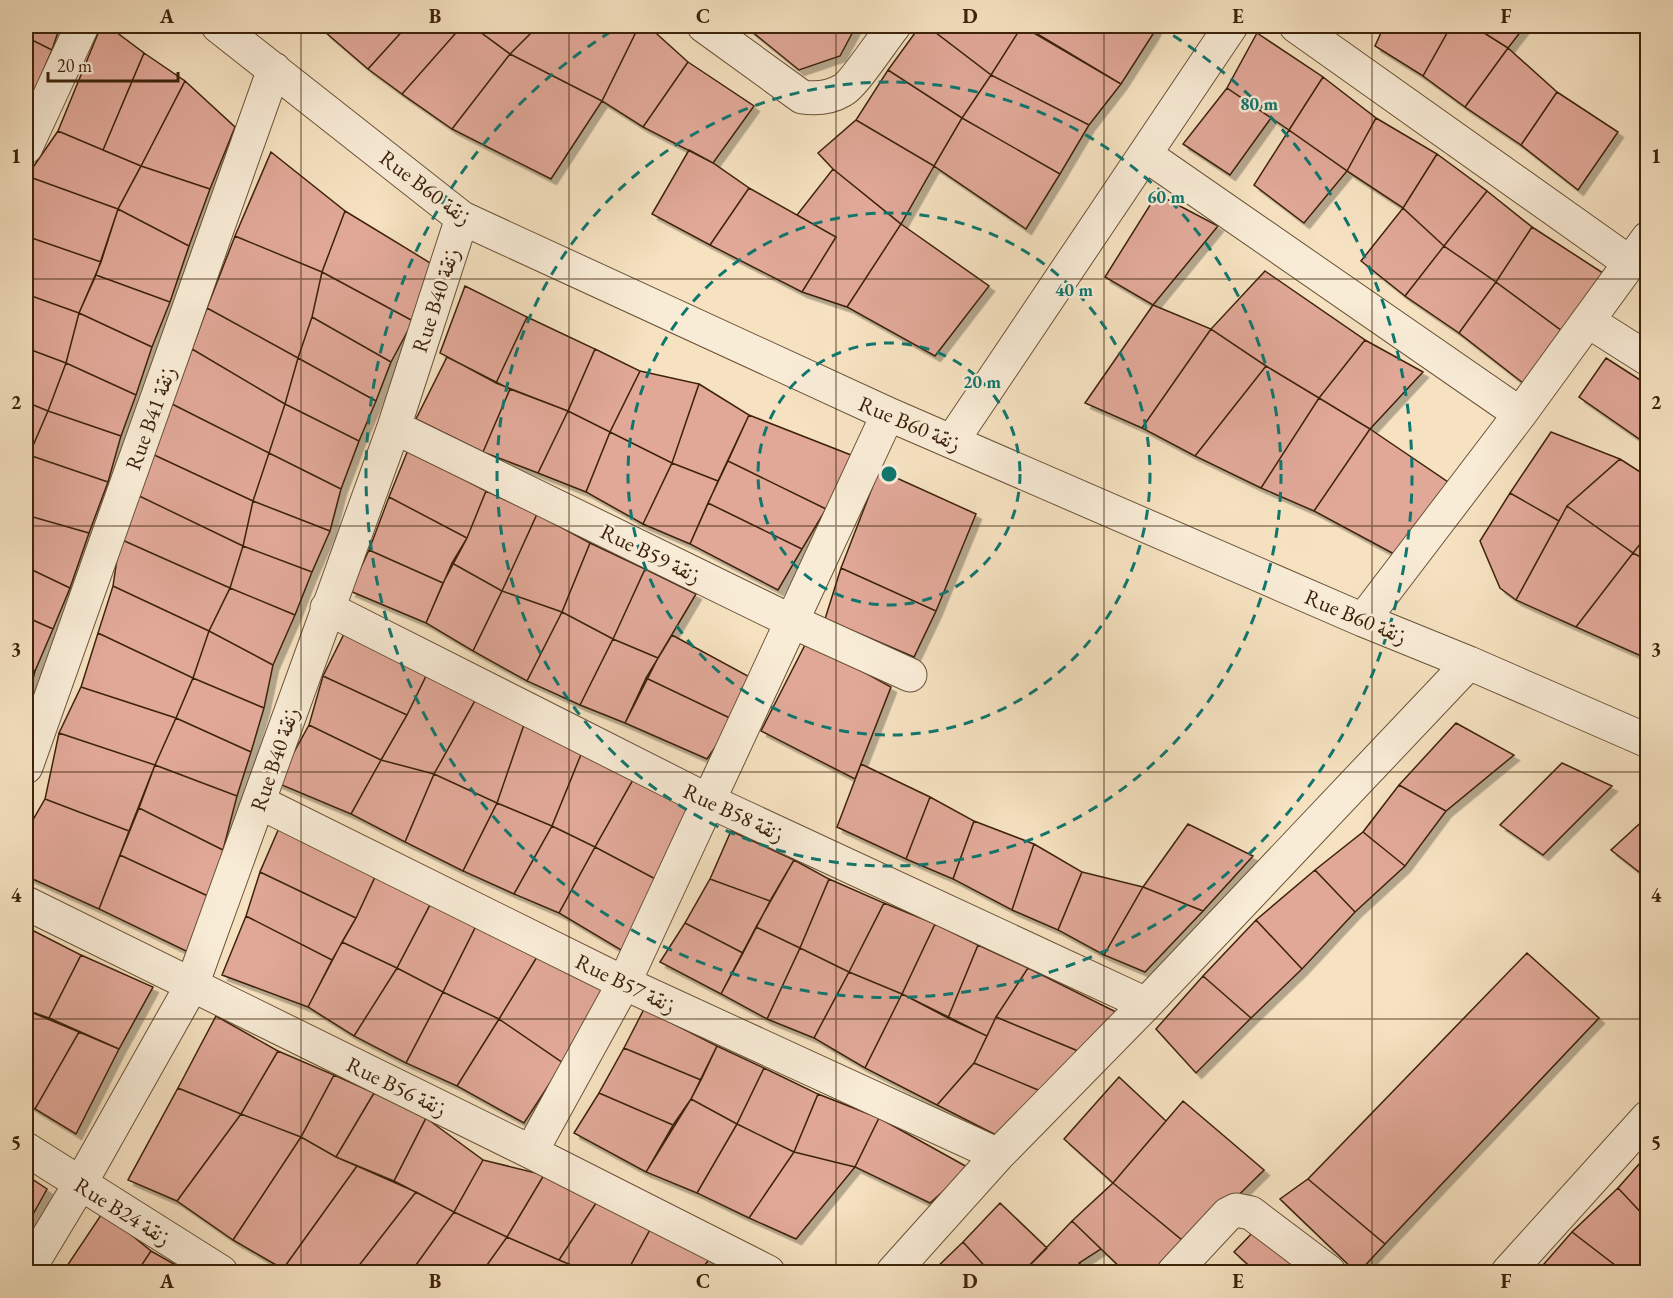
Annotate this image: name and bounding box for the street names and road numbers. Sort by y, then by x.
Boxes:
street label: Rue B60 زنقة [374,143,478,232]
street label: Rue B40 زنقة [405,244,466,356]
street label: Rue B41 زنقة [118,362,183,474]
street label: Rue B60 زنقة [854,389,965,458]
street label: Rue B59 زنقة [596,517,706,590]
street label: Rue B60 زنقة [1300,582,1411,651]
street label: Rue B40 زنقة [243,703,306,815]
street label: Rue B58 زنقة [679,776,789,848]
street label: Rue B57 زنقة [571,947,681,1020]
street label: Rue B56 زنقة [342,1050,452,1123]
street label: Rue B24 زنقة [69,1170,176,1252]

